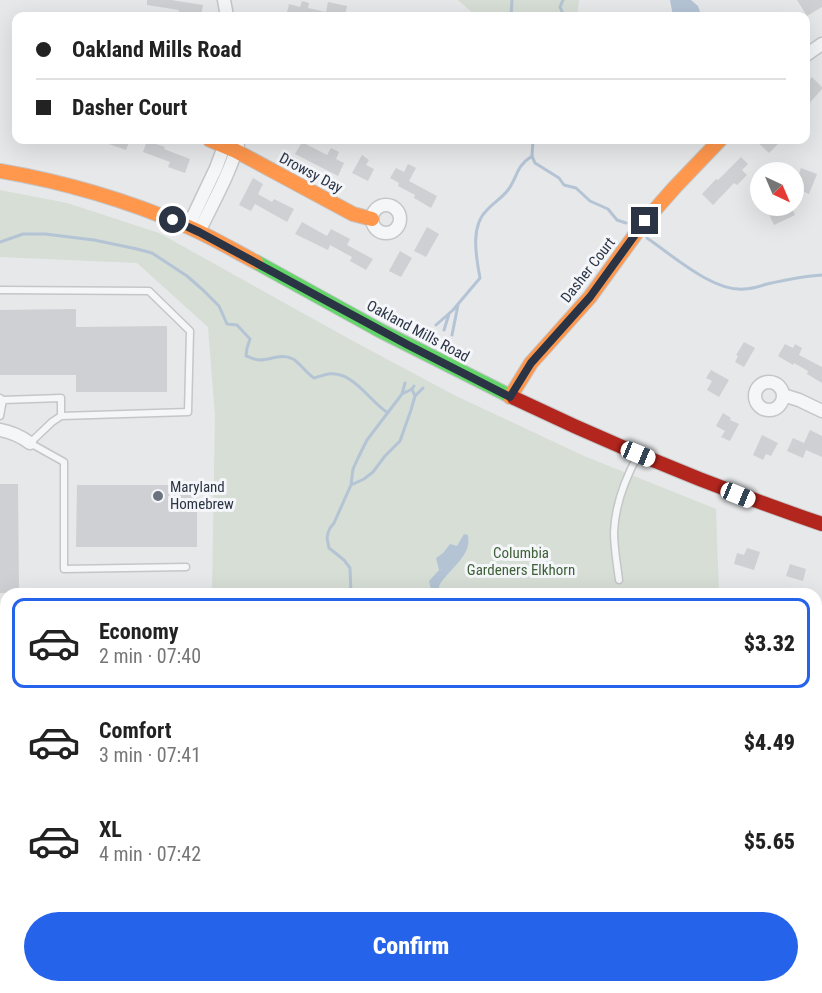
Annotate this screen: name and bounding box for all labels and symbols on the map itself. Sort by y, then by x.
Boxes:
street label: Drowsy Day [276,149,346,197]
north arrow [750,162,804,216]
route start [159,206,186,233]
route end [631,207,658,234]
street label: Dasher Court [557,234,619,306]
street label: Oakland Mills Road [364,296,472,366]
car [618,439,658,469]
place label: Maryland Homebrew [170,478,234,513]
car [718,480,758,510]
marker: Maryland Homebrew [151,489,165,503]
park label: Columbia Gardeners Elkhorn [467,544,575,579]

